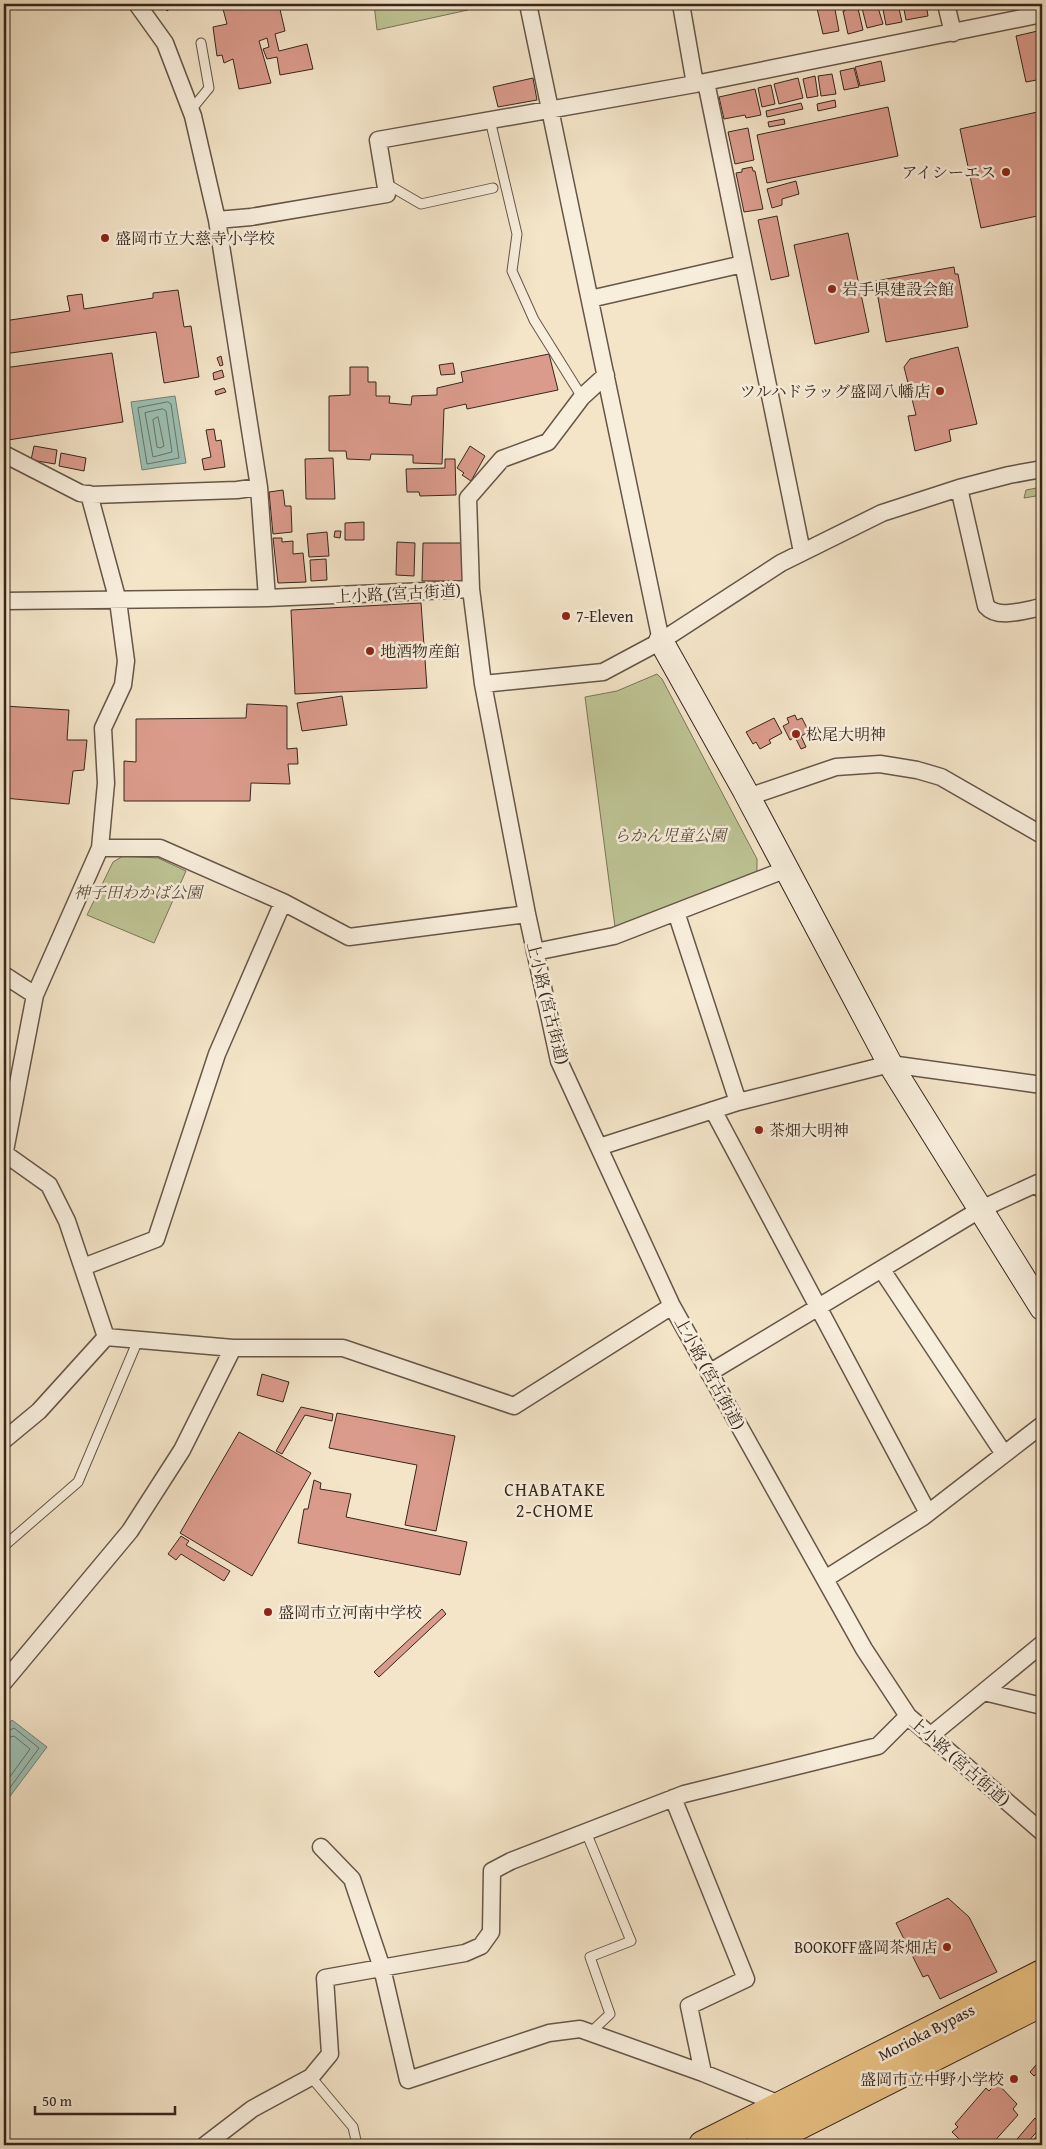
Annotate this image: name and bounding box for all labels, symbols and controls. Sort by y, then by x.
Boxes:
place label: アイシーエス [901,160,996,184]
marker: アイシーエス [1000,166,1012,178]
place label: 盛岡市立大慈寺小学校 [115,226,275,250]
marker: 盛岡市立大慈寺小学校 [99,232,111,244]
place label: 岩手県建設会館 [842,277,954,301]
marker: 岩手県建設会館 [826,283,838,295]
place label: ツルハドラッグ盛岡八幡店 [740,379,930,403]
marker: ツルハドラッグ盛岡八幡店 [934,385,946,397]
street label: 上小路 (宮古街道) [335,578,461,608]
place label: 7-Eleven [576,604,633,628]
marker: 7-Eleven [560,610,572,622]
place label: 地酒物産館 [380,639,460,663]
marker: 地酒物産館 [364,645,376,657]
place label: 松尾大明神 [806,722,886,746]
marker: 松尾大明神 [790,728,802,740]
park label: らかん児童公園 [614,823,729,847]
park label: 神子田わかば公園 [74,880,205,904]
street label: 上小路 (宮古街道) [521,939,575,1067]
place label: 茶畑大明神 [769,1118,849,1142]
marker: 茶畑大明神 [753,1124,765,1136]
street label: 上小路 (宮古街道) [669,1312,751,1434]
district label: CHABATAKE 2-CHOME [504,1476,606,1524]
place label: 盛岡市立河南中学校 [278,1600,422,1624]
marker: 盛岡市立河南中学校 [262,1606,274,1618]
street label: 上小路 (宮古街道) [905,1711,1015,1811]
place label: BOOKOFF盛岡茶畑店 [794,1935,937,1959]
marker: BOOKOFF盛岡茶畑店 [941,1941,953,1953]
street label: Morioka Bypass [873,1997,979,2067]
place label: 盛岡市立中野小学校 [860,2067,1004,2091]
marker: 盛岡市立中野小学校 [1008,2073,1020,2085]
scale bar [35,2084,175,2116]
text: 50 m [42,2090,73,2111]

